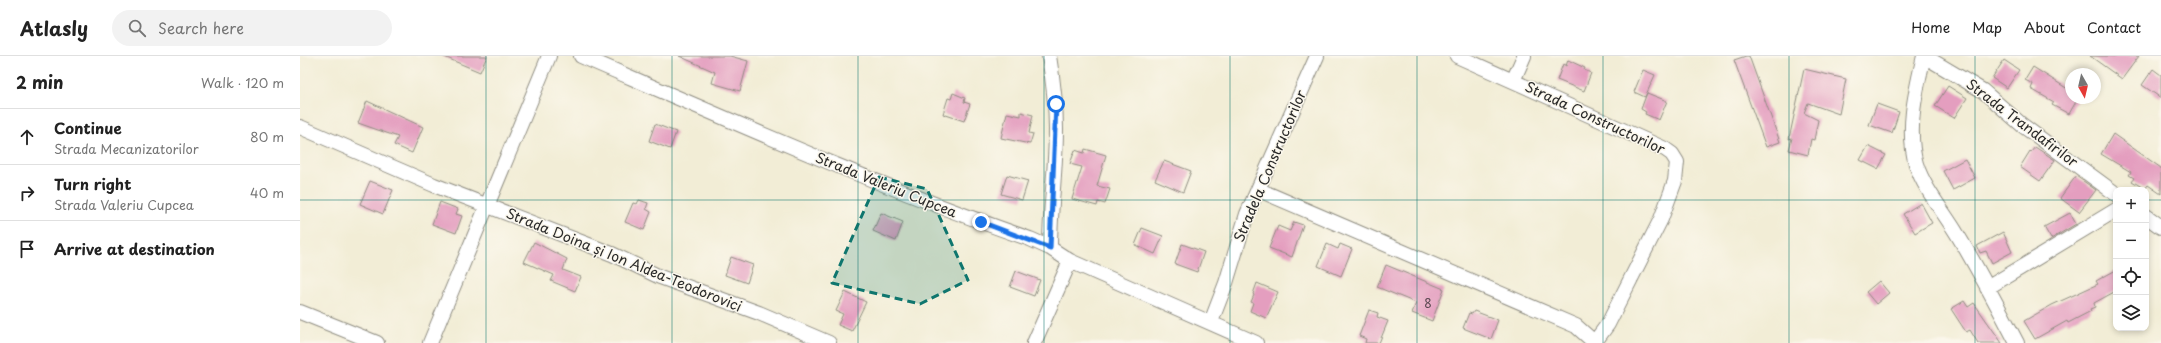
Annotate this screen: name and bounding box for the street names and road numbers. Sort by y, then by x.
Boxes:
street label: Strada Trandafirilor [1962,73,2083,172]
street label: Strada Constructorilor [1522,76,1669,159]
street label: Stradela Constructorilor [1228,86,1311,245]
street label: Strada Valeriu Cupcea [812,147,960,223]
street label: Strada Doina și Ion Aldea-Teodorovici [503,202,745,317]

